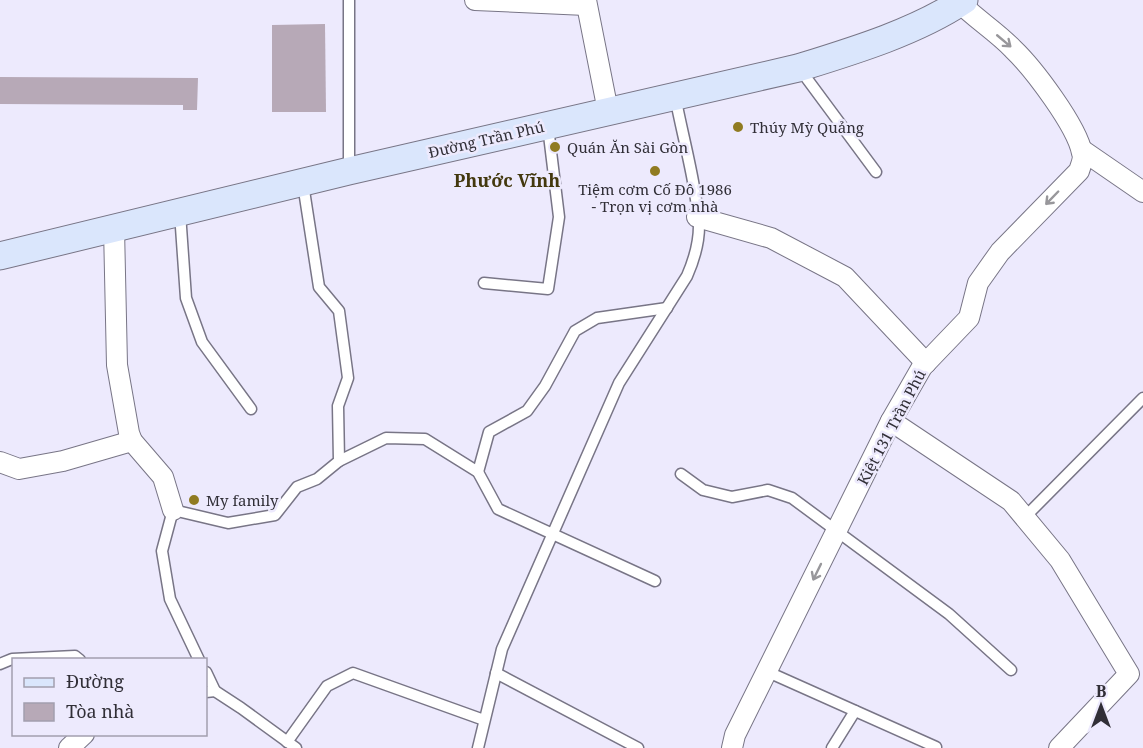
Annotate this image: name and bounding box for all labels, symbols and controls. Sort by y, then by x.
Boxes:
one-way arrow [996,34,1011,48]
street label: Đường Trần Phú [426,116,546,162]
place label: Thúy Mỳ Quảng [750,117,864,137]
marker: Thúy Mỳ Quảng [731,120,745,134]
place label: Quán Ăn Sài Gòn [567,137,688,157]
marker: Quán Ăn Sài Gòn [548,140,562,154]
marker: Tiệm cơm Cố Đô 1986 - Trọn vị cơm nhà [648,164,662,178]
district label: Phước Vĩnh [454,168,560,192]
place label: Tiệm cơm Cố Đô 1986 - Trọn vị cơm nhà [578,179,732,216]
one-way arrow [1045,191,1059,206]
street label: Kiệt 131 Trần Phú [852,366,930,488]
place label: My family [206,490,279,510]
marker: My family [187,493,201,507]
one-way arrow [810,562,822,580]
legend [12,658,207,736]
text: Đường [66,669,124,693]
north arrow [1071,676,1131,736]
text: B [1096,680,1107,702]
text: Tòa nhà [66,699,135,723]

